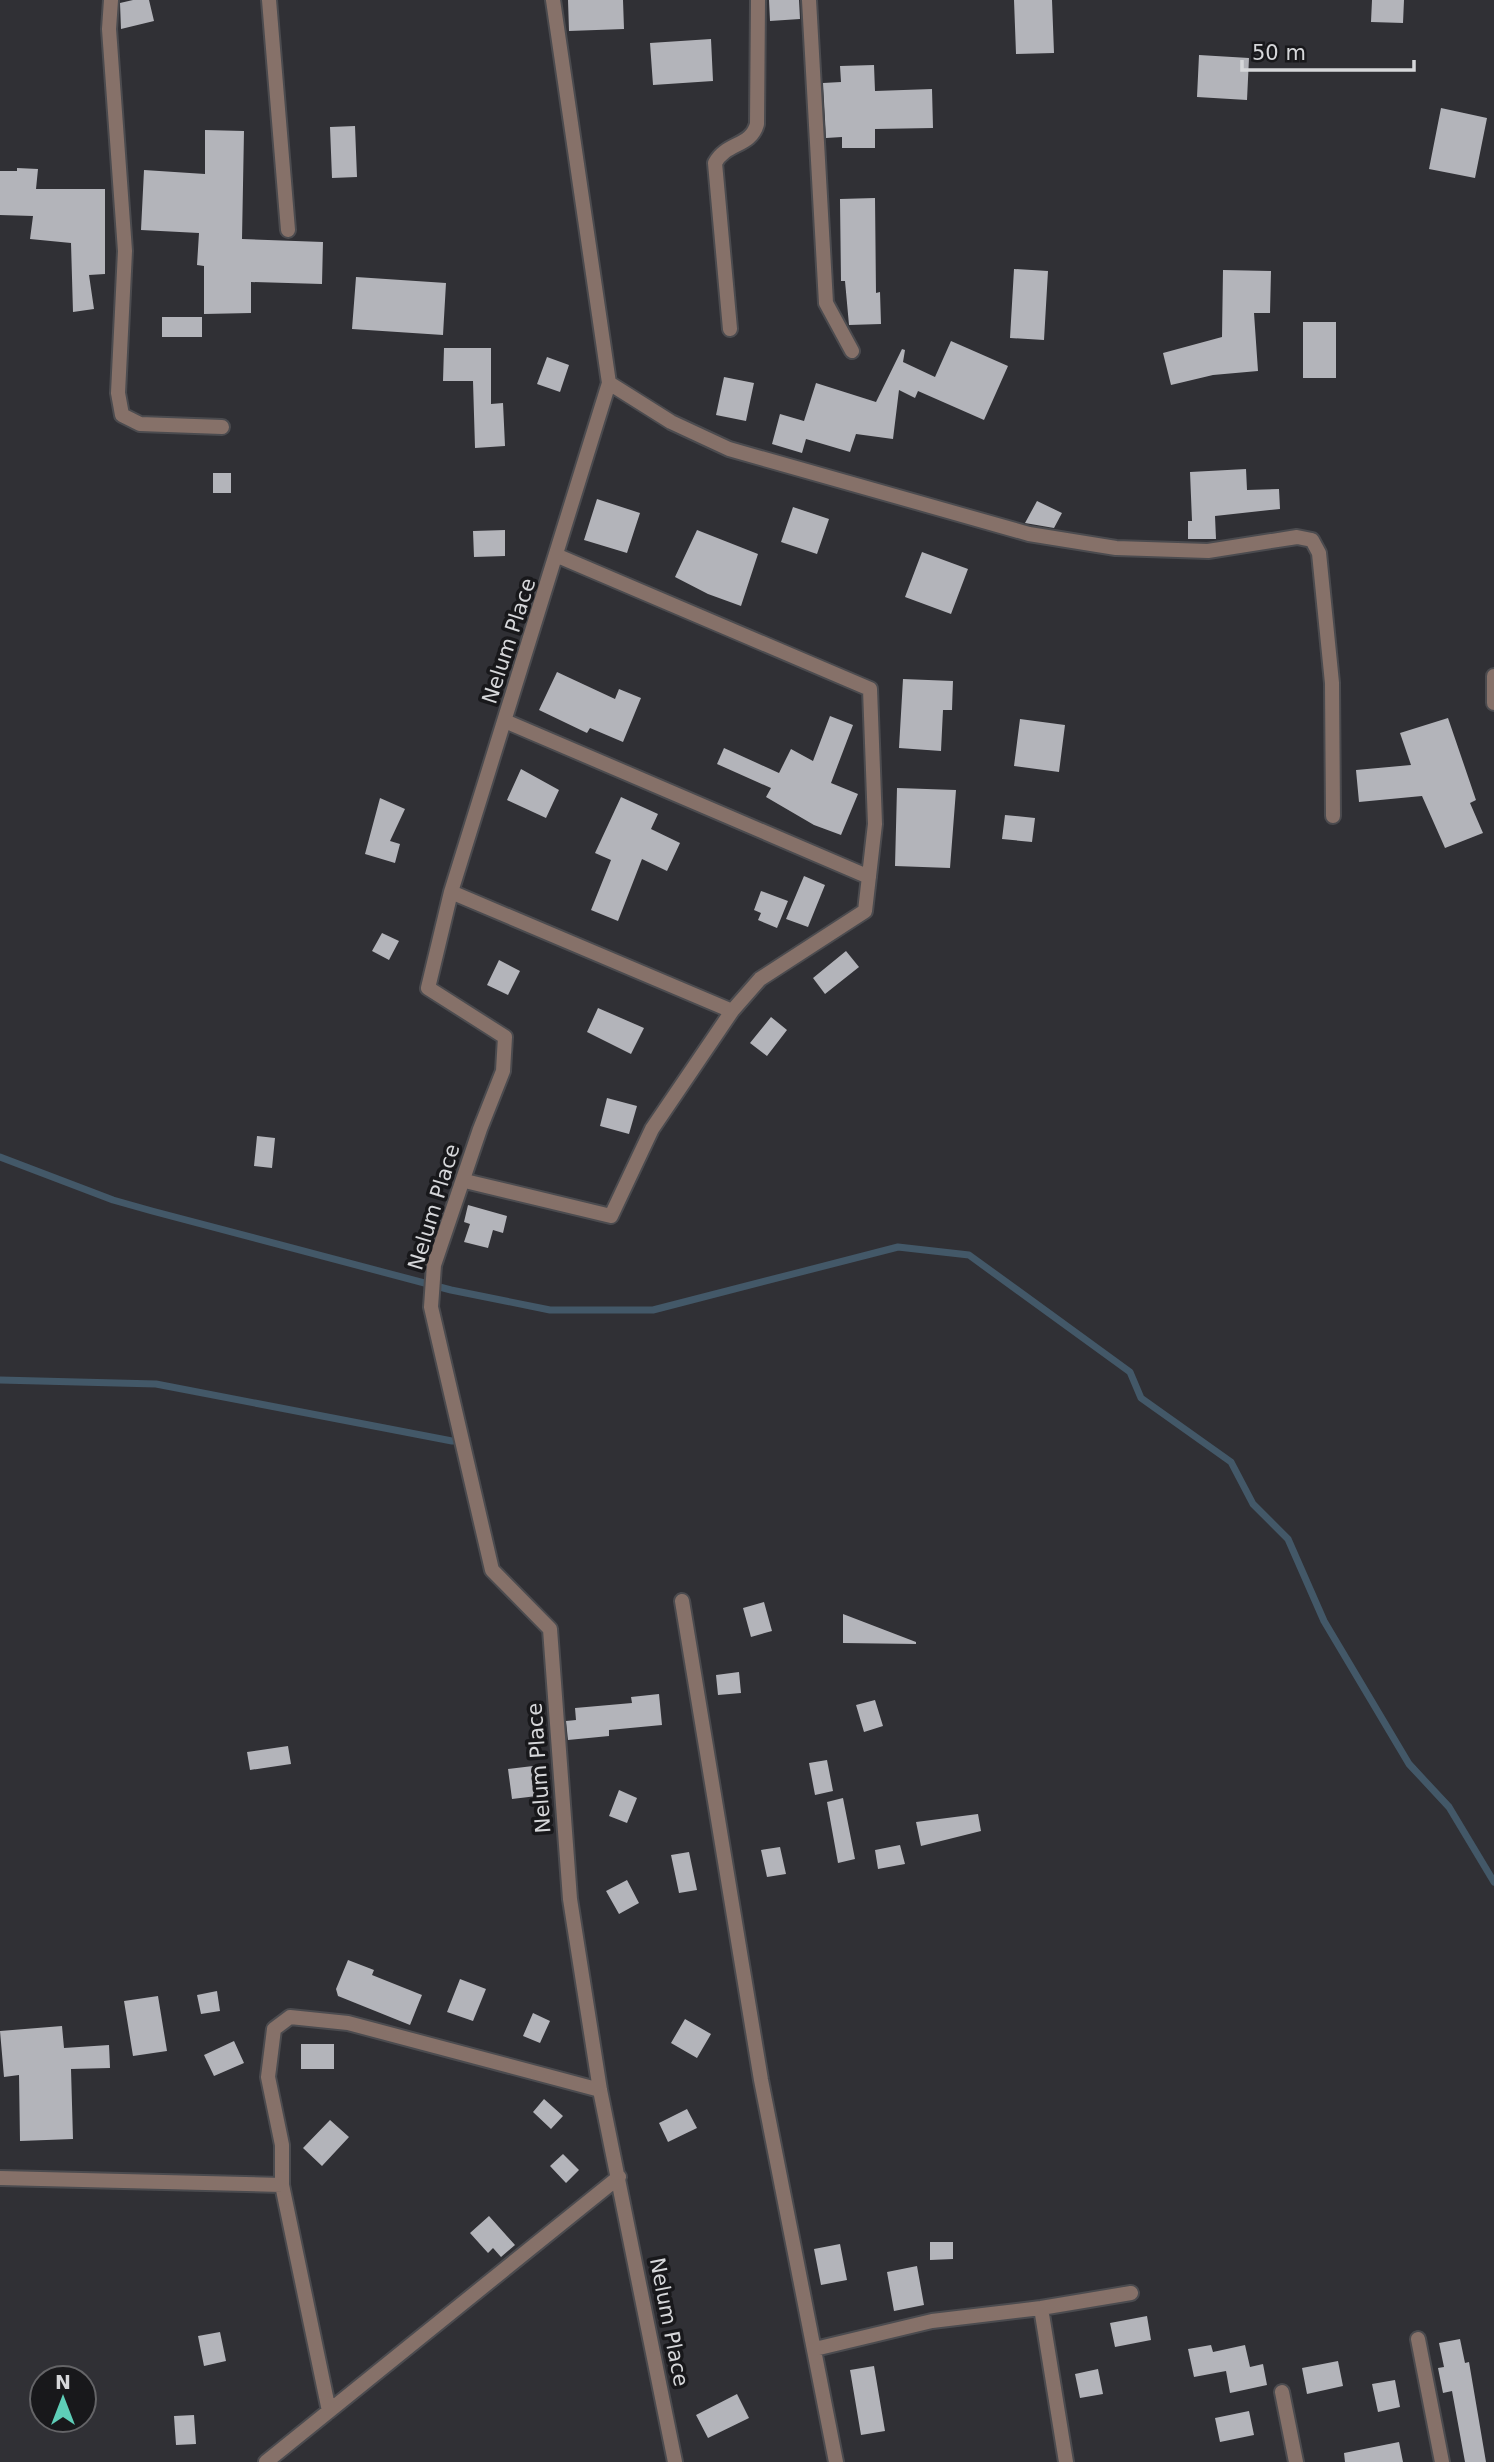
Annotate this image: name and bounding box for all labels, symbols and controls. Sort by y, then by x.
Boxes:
scale bar [1242,28,1414,72]
text: 50 m [1252,41,1306,65]
street label: Nelum Place [477,575,541,707]
street label: Nelum Place [403,1141,465,1273]
street label: Nelum Place [522,1702,556,1834]
street label: Nelum Place [645,2256,693,2388]
north arrow [28,2364,98,2434]
text: N [55,2371,71,2393]

